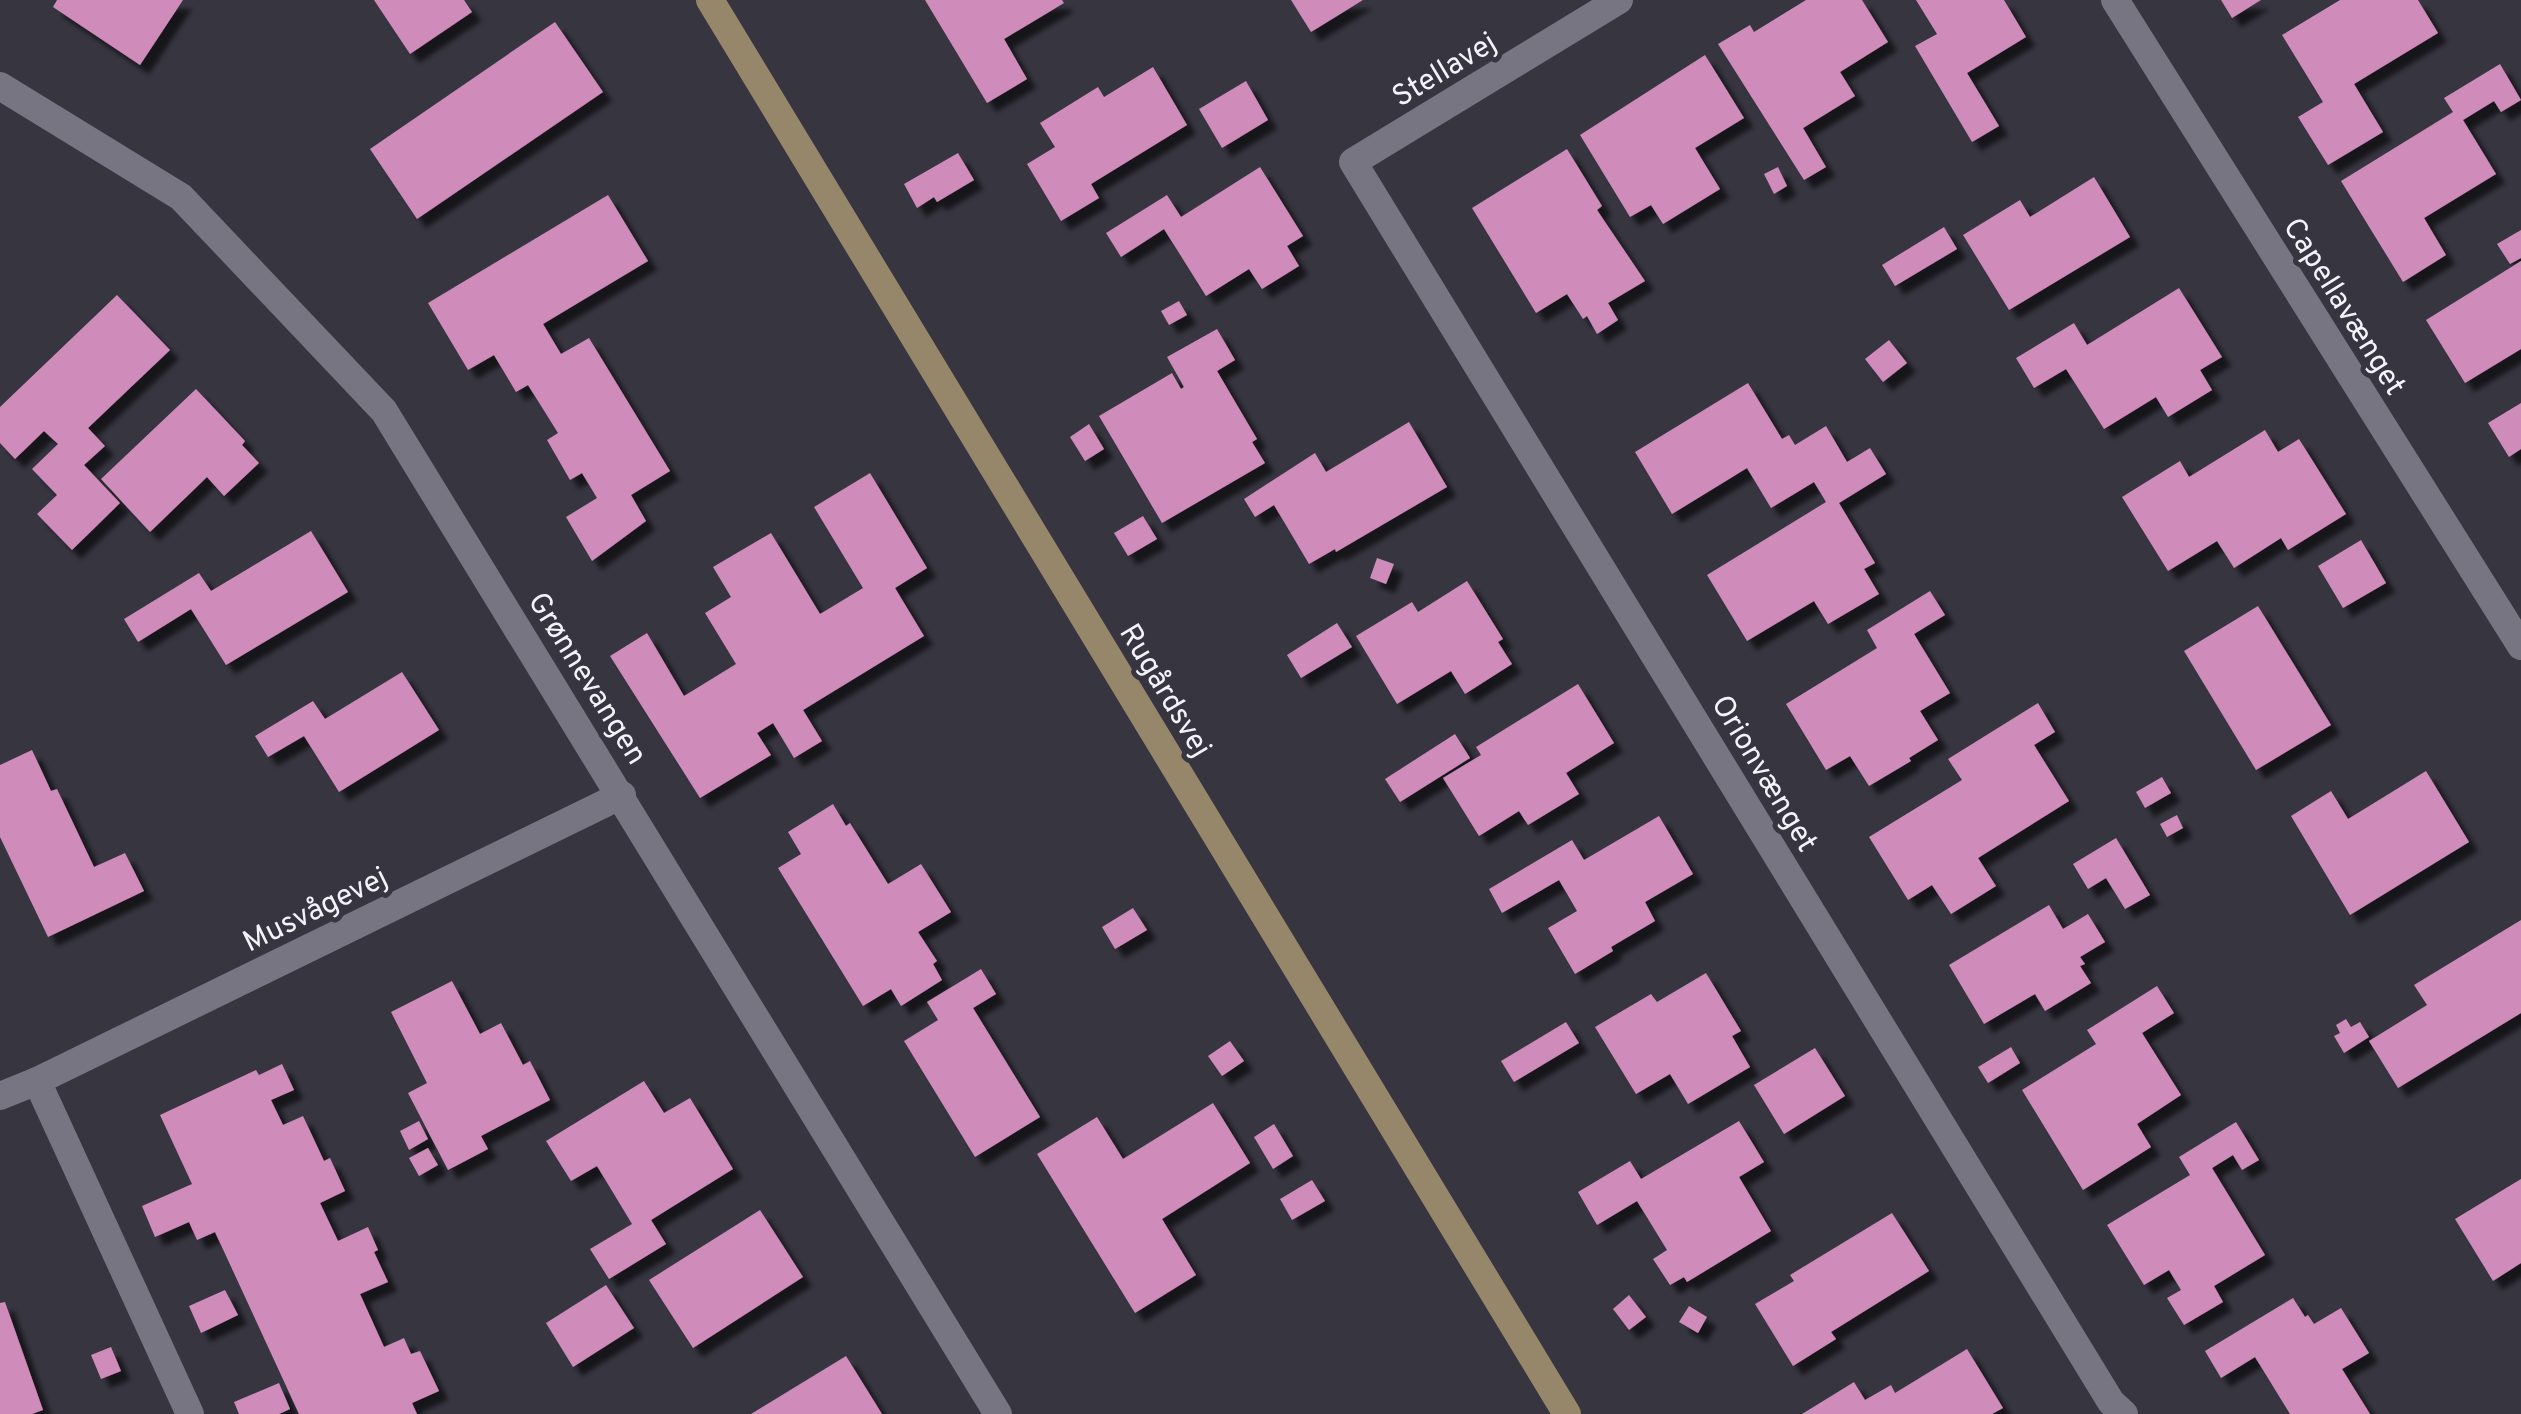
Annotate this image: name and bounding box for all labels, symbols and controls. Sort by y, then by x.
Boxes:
street label: Stellavej [1386,26,1504,117]
street label: Capellavænget [2274,212,2412,403]
street label: Grønnevangen [518,586,654,773]
street label: Rugårdsvej [1110,618,1218,765]
street label: Orionvænget [1702,689,1824,860]
street label: Musvågevej [238,860,394,962]

